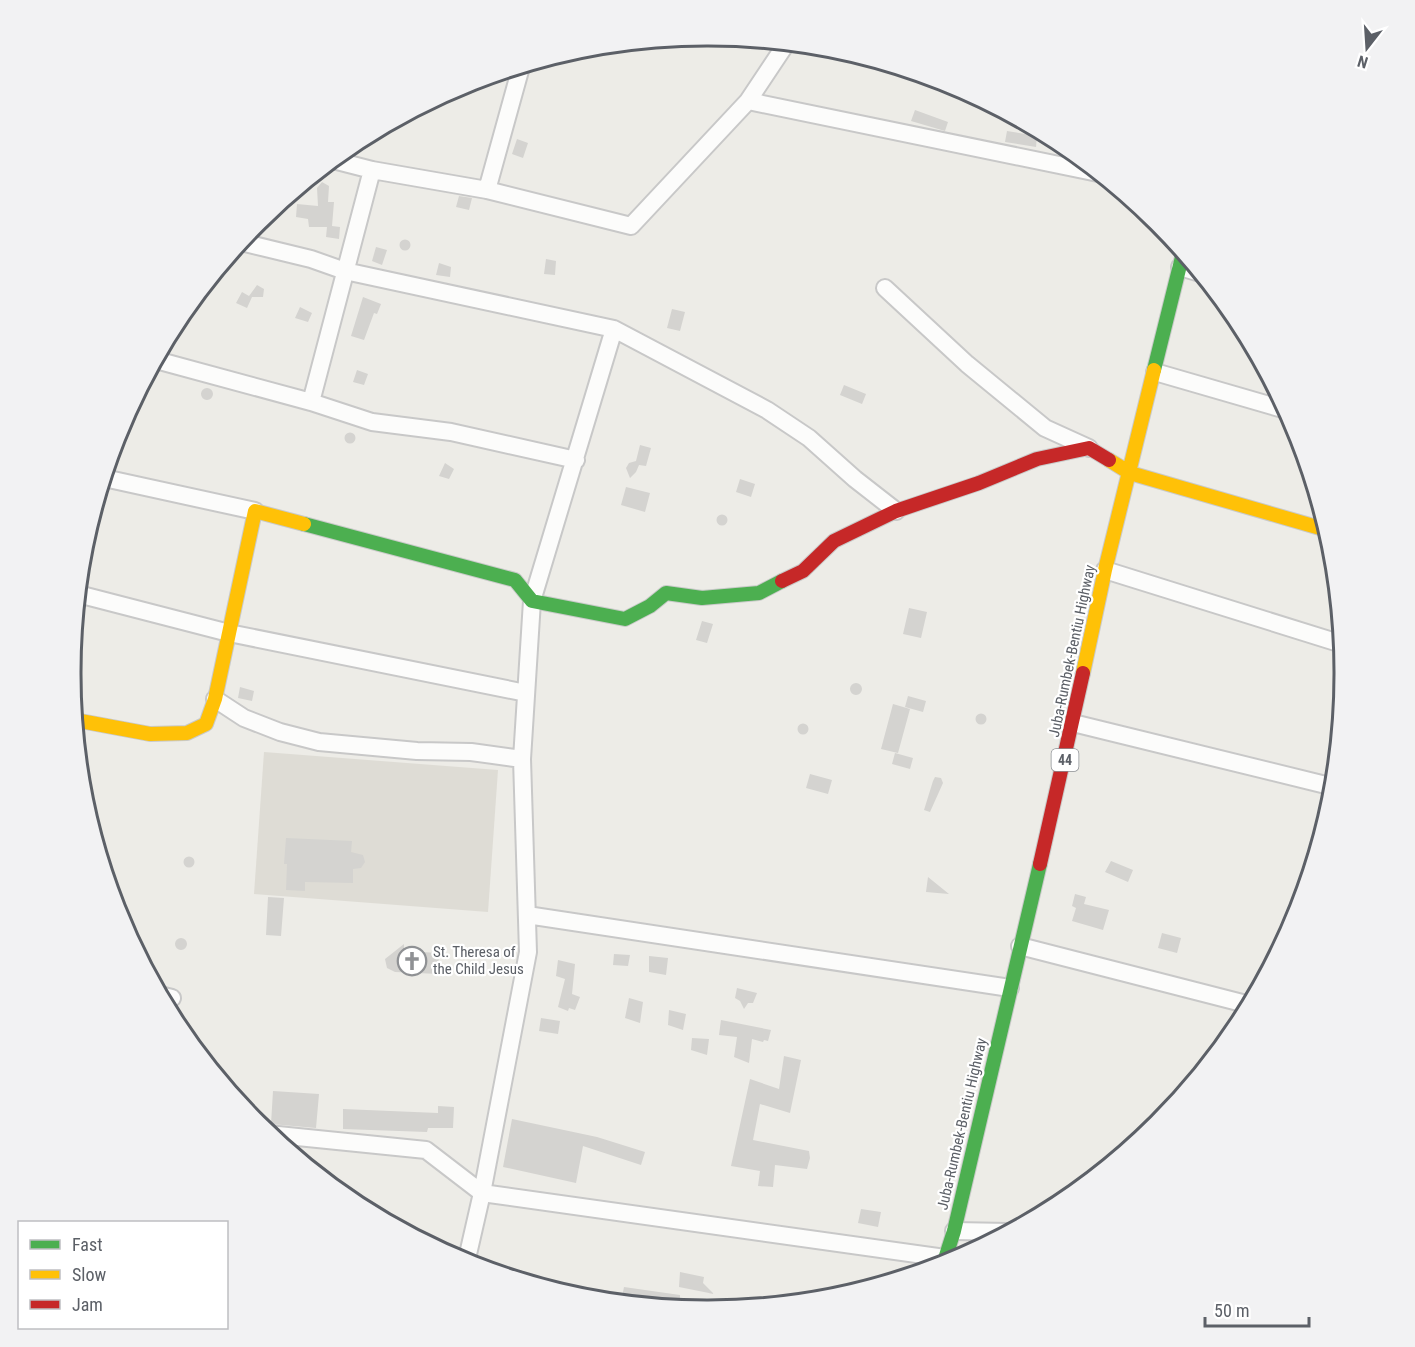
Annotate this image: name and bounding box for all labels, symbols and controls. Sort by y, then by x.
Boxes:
north arrow [1337,18,1397,78]
text: N [1355,51,1370,72]
street label: Juba-Rumbek-Bentiu Highway [1045,563,1099,739]
road number: 44 [1052,749,1078,771]
place label: St. Theresa of the Child Jesus [433,943,524,978]
church icon: St. Theresa of the Child Jesus [396,945,428,977]
street label: Juba-Rumbek-Bentiu Highway [933,1036,991,1212]
legend [18,1221,228,1329]
text: Fast [72,1234,103,1255]
text: Slow [72,1264,107,1285]
scale bar [1205,1290,1308,1328]
text: Jam [72,1294,103,1315]
text: 50 m [1214,1300,1249,1321]

